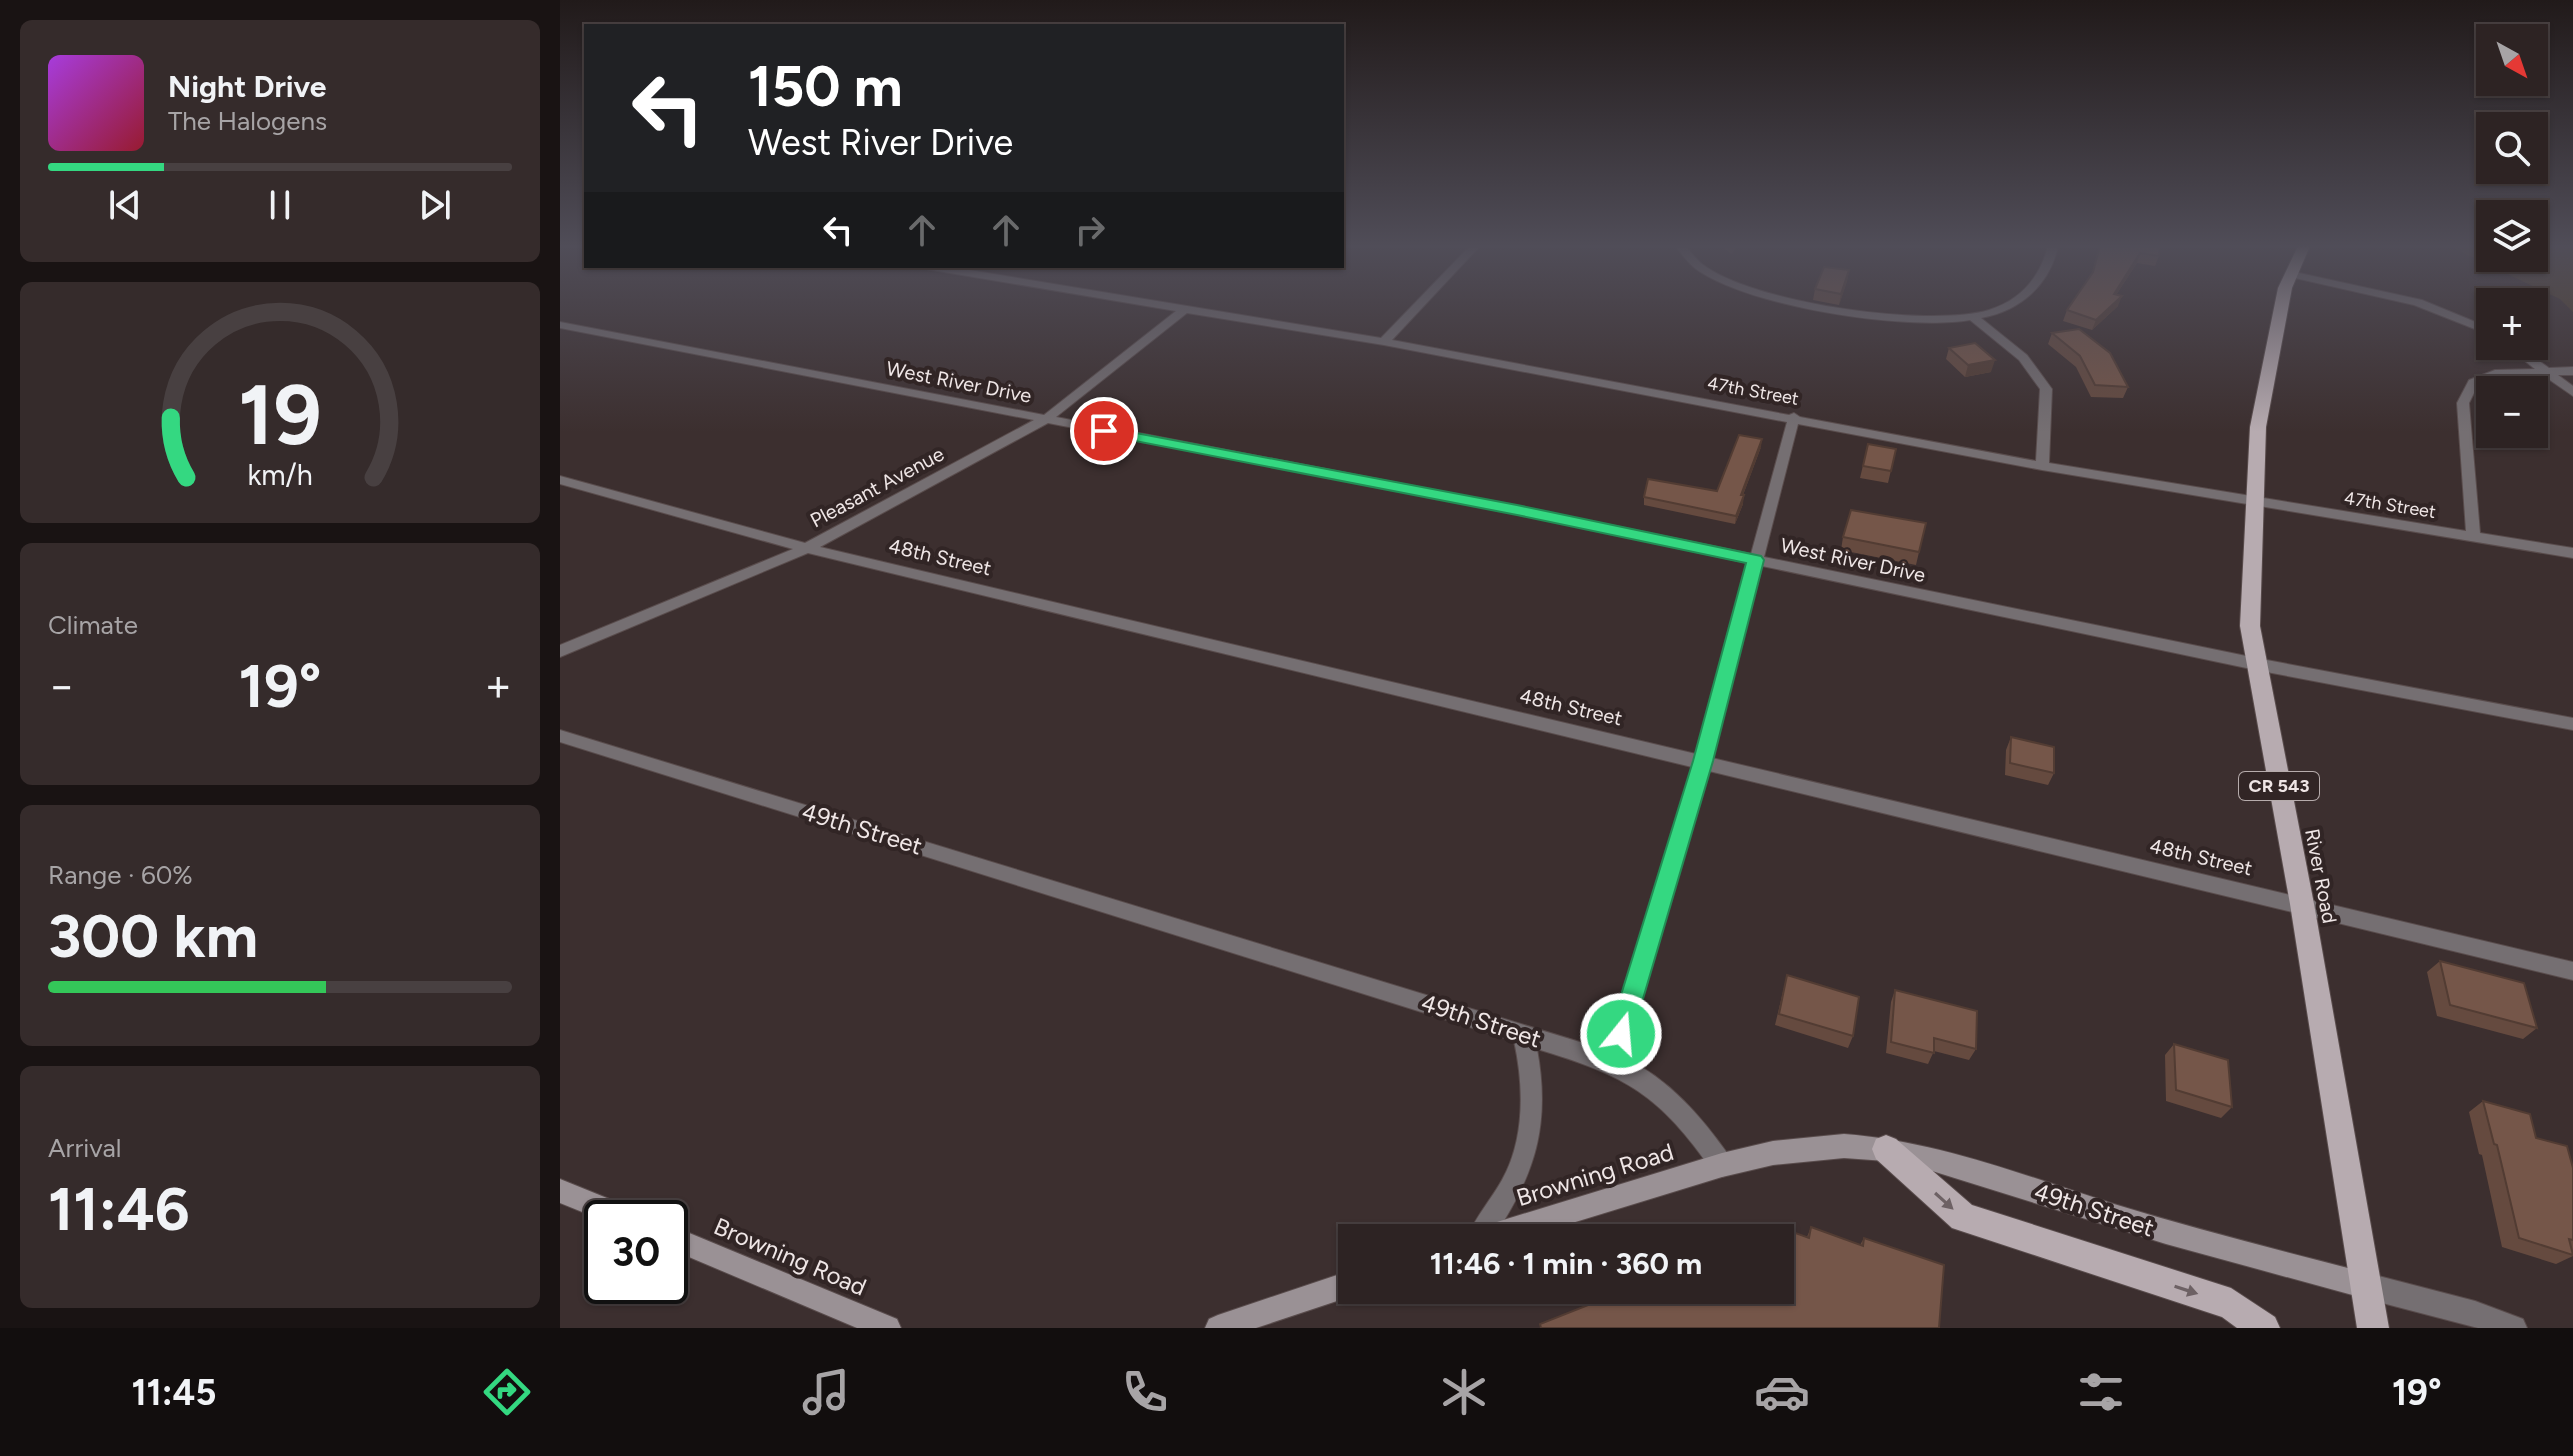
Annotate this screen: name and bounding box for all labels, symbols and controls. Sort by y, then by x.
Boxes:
north arrow [2476,24,2548,96]
map controls [2476,24,2548,448]
text: 150 m [748,53,903,120]
icon: left [616,56,720,160]
text: Night Drive [168,68,326,105]
text: The Halogens [168,105,327,137]
button: search [2476,112,2548,184]
text: West River Drive [748,121,1013,164]
icon: previous [103,183,147,227]
icon: pause [258,183,302,227]
icon: next [413,183,457,227]
button: layers [2476,200,2548,272]
icon: left [816,208,860,252]
icon: ahead [900,208,944,252]
icon: ahead [984,208,1028,252]
icon: right [1068,208,1112,252]
button: + [2476,288,2548,360]
street label: West River Drive [884,356,1034,408]
text: 19 [238,365,322,465]
street label: 47th Street [1706,372,1801,410]
button: − [2476,376,2548,448]
pin [1070,397,1138,465]
icon: arrive [1082,409,1126,453]
street label: Pleasant Avenue [806,442,948,532]
text: km/h [247,459,313,493]
street label: 47th Street [2343,487,2438,523]
street label: West River Drive [1778,533,1928,587]
street label: 48th Street [886,534,994,580]
text: Climate [48,609,138,641]
text: 19° [239,650,321,722]
text: − [48,659,75,712]
text: + [485,659,512,712]
street label: 48th Street [1517,684,1625,730]
road number: CR 543 [2239,772,2319,800]
street label: 49th Street [799,797,926,861]
street label: River Road [2300,827,2342,925]
street label: 48th Street [2147,834,2255,880]
text: Range · 60% [48,859,193,891]
text: 300 km [48,900,258,972]
street label: 49th Street [1418,988,1545,1053]
position arrow [1579,992,1663,1076]
text: Arrival [48,1132,121,1164]
street label: Browning Road [1513,1137,1677,1212]
text: 11:46 [48,1173,189,1245]
street label: 49th Street [2031,1177,2158,1242]
one-way arrow [1934,1191,1953,1209]
speed limit sign: 30 [584,1200,688,1304]
street label: Browning Road [710,1211,871,1302]
text: 11:46 · 1 min · 360 m [1430,1245,1702,1282]
one-way arrow [2174,1284,2198,1296]
icon: directions [479,1364,535,1420]
icon: music [798,1364,854,1420]
icon: phone [1117,1364,1173,1420]
icon: climate [1436,1364,1492,1420]
icon: car [1754,1364,1810,1420]
icon: filters [2073,1364,2129,1420]
text: 11:45 [131,1371,216,1414]
text: 19° [2392,1371,2442,1414]

